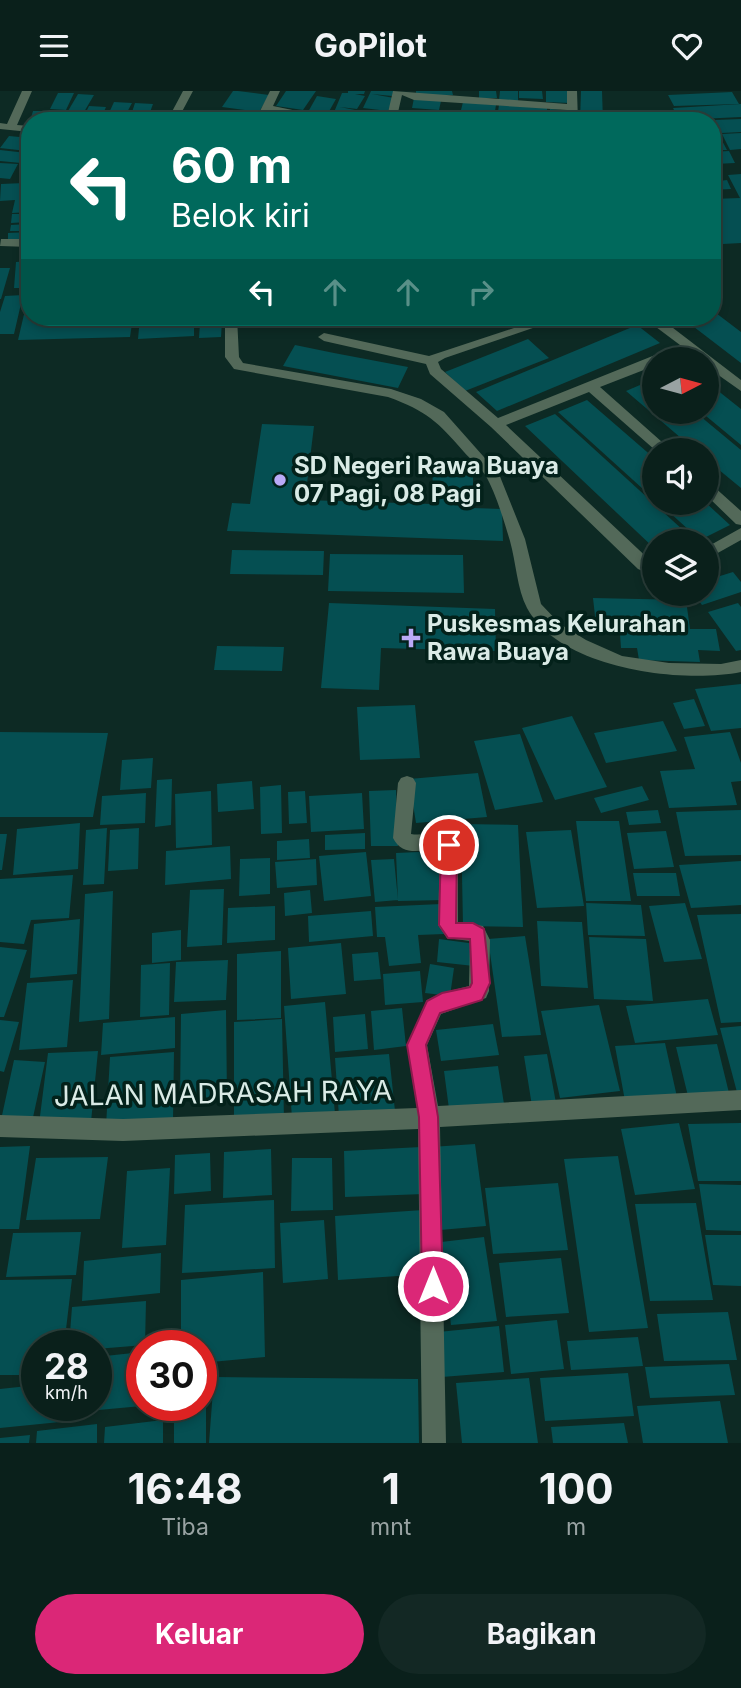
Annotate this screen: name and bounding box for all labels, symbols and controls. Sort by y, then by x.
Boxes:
text: GoPilot [314,26,427,65]
icon: menu [35,27,73,65]
icon: heart [668,27,706,65]
text: 60 m [171,136,292,195]
icon: left [56,140,147,231]
text: Belok kiri [171,196,310,235]
icon: left [243,273,281,311]
icon: ahead [316,273,354,311]
icon: ahead [389,273,427,311]
icon: right [462,273,500,311]
north arrow [642,347,719,423]
map controls [642,347,719,606]
button: sound [642,438,719,515]
place label: SD Negeri Rawa Buaya 07 Pagi, 08 Pagi [294,451,559,508]
marker: SD Negeri Rawa Buaya 07 Pagi, 08 Pagi [272,472,288,488]
button: layers [642,529,719,606]
place label: Puskesmas Kelurahan Rawa Buaya [427,609,686,666]
marker: Puskesmas Kelurahan Rawa Buaya [401,628,421,648]
pin [419,815,479,875]
icon: arrive [430,826,468,864]
street label: JALAN MADRASAH RAYA [53,1073,393,1113]
position arrow [396,1249,470,1323]
speed limit sign: 30 [126,1330,217,1421]
text: 28 [44,1345,89,1387]
text: km/h [45,1382,88,1403]
text: 16:48 [127,1463,243,1514]
text: 1 [382,1463,400,1514]
text: 100 [539,1463,614,1514]
text: Tiba [161,1513,209,1541]
text: mnt [370,1513,411,1541]
text: m [566,1513,586,1541]
button: Keluar [35,1594,364,1674]
button: Bagikan [378,1594,706,1674]

